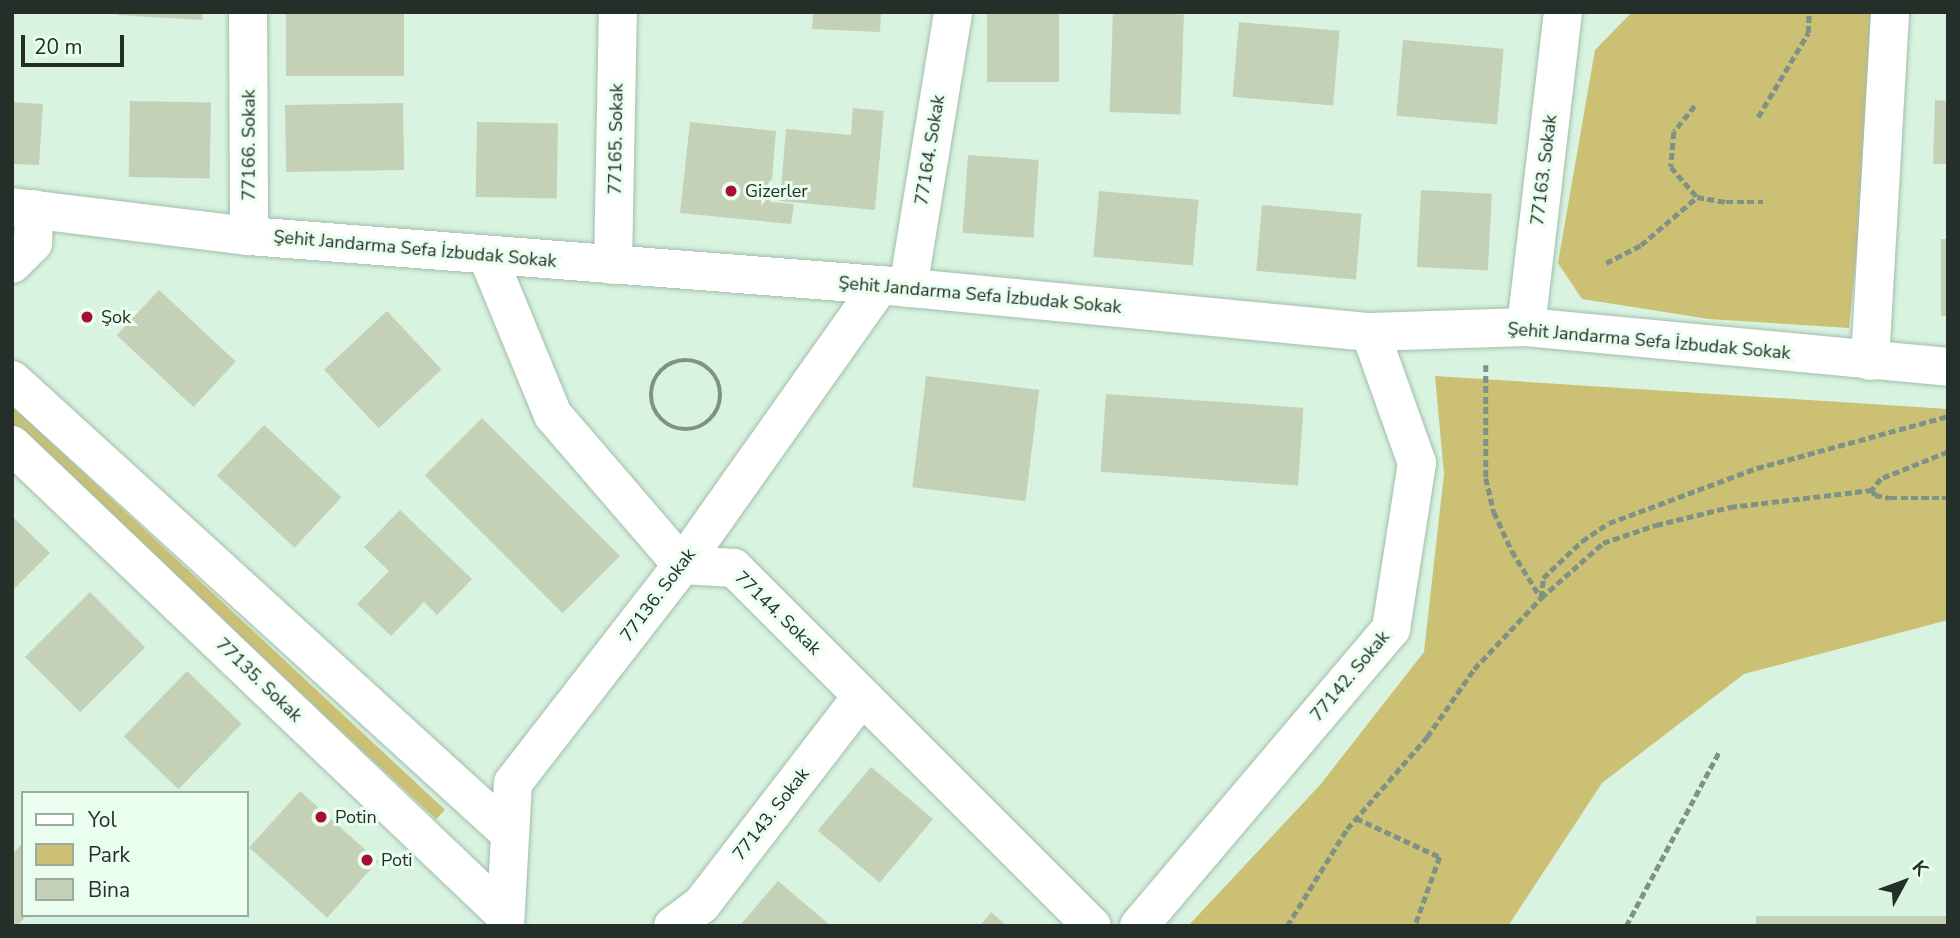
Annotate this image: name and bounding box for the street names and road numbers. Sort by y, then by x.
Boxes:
street label: 77165. Sokak [604,83,628,195]
street label: 77166. Sokak [238,89,260,201]
street label: 77164. Sokak [911,93,949,207]
street label: 77163. Sokak [1527,113,1561,227]
street label: Şehit Jandarma Sefa İzbudak Sokak [273,226,557,272]
street label: Şehit Jandarma Sefa İzbudak Sokak [838,272,1122,318]
street label: Şehit Jandarma Sefa İzbudak Sokak [1507,318,1791,364]
street label: 77136. Sokak [616,544,700,646]
street label: 77144. Sokak [730,567,826,659]
street label: 77142. Sokak [1306,626,1394,726]
street label: 77135. Sokak [211,634,307,726]
street label: 77143. Sokak [728,764,814,864]

